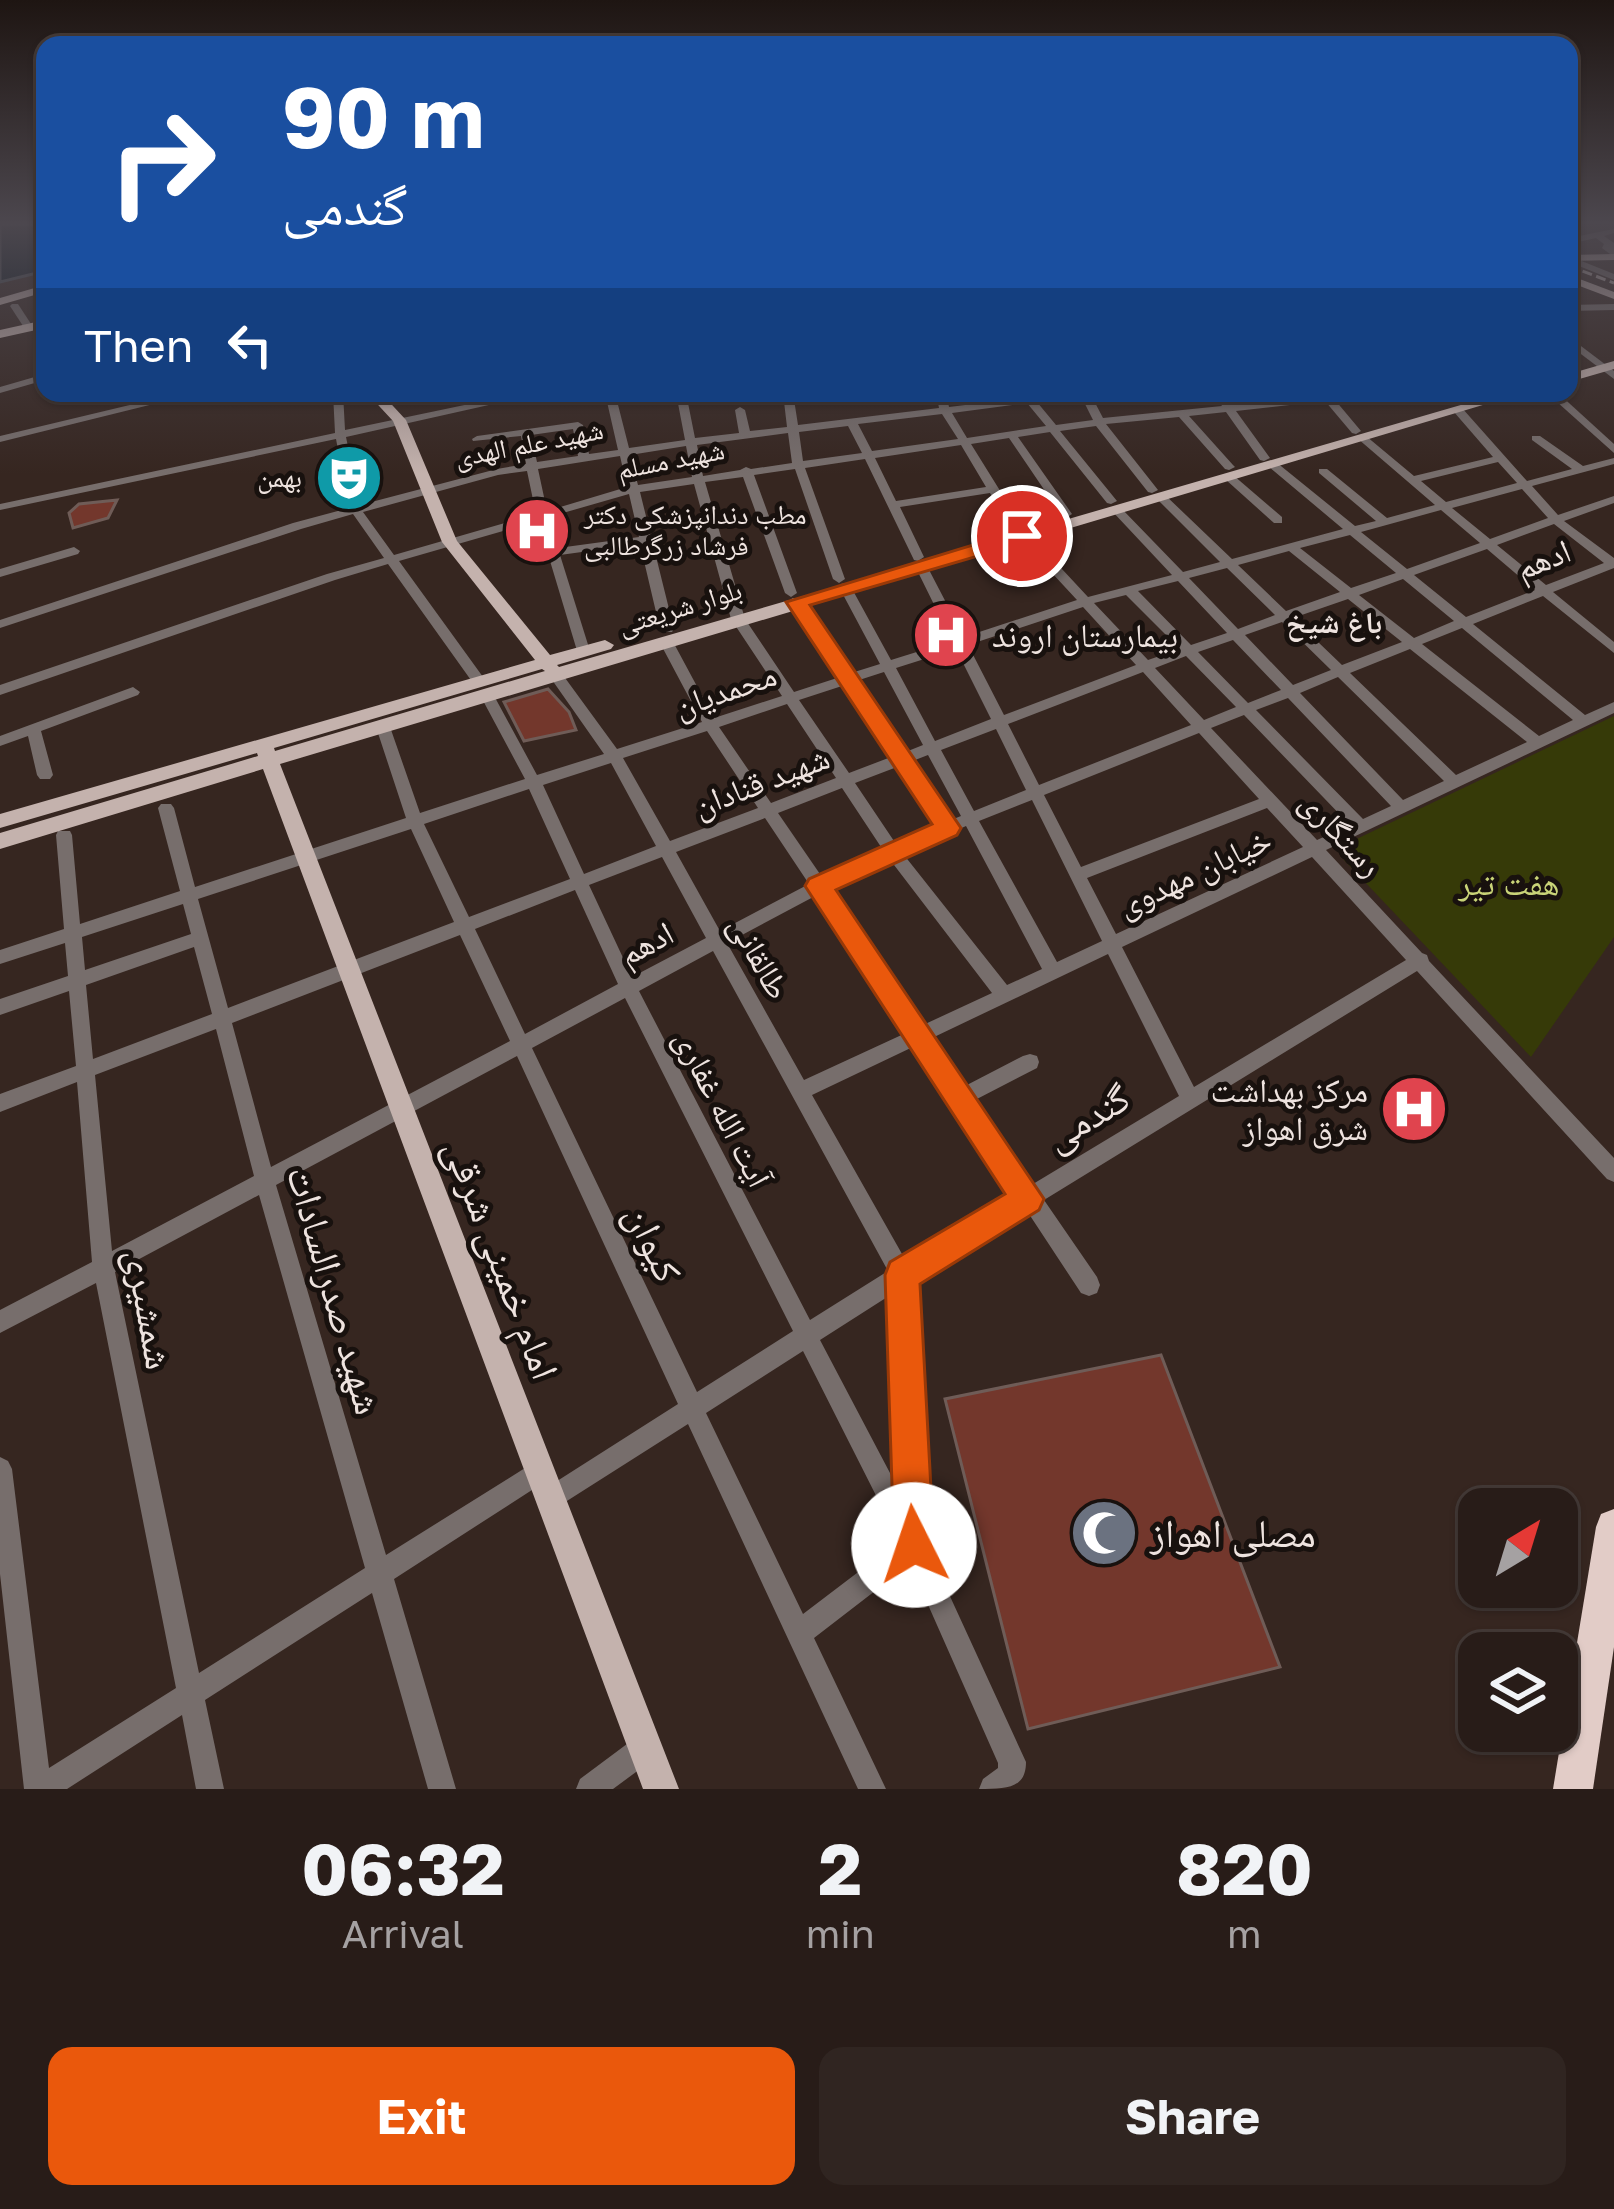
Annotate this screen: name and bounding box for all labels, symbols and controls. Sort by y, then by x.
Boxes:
text: 90 m [282,66,484,166]
icon: right [84,84,240,240]
text: گندمی [282,172,408,237]
icon: left [217,312,283,378]
text: Then [84,318,193,372]
street label: شهید علم الهدی [452,413,606,476]
street label: شهید مسلم [615,433,728,488]
theatre icon: بهمن [314,443,384,513]
place label: بهمن [257,461,302,494]
pin [971,485,1073,587]
hospital icon: مطب دندانپزشکی دکتر فرشاد زرگرطالبی [502,496,572,566]
place label: مطب دندانپزشکی دکتر فرشاد زرگرطالبی [583,498,806,562]
icon: arrive [989,503,1055,569]
street label: ادهم [1510,530,1577,591]
street label: بلوار شریعتی [614,573,746,642]
hospital icon: بیمارستان اروند [911,600,981,670]
district label: باغ شیخ [1286,604,1382,642]
place label: بیمارستان اروند [992,615,1178,656]
street label: محمدیان [669,654,782,727]
street label: شهید قنادان [687,737,835,826]
street label: رستگاری [1292,782,1392,885]
street label: خیابان مهدوی [1111,819,1278,926]
park label: هفت تیر [1457,863,1560,902]
street label: طالقانی [720,908,799,1007]
street label: ادهم [612,912,681,976]
street label: آیت الله غفاری [665,1023,780,1195]
place label: مرکز بهداشت شرق اهواز [1211,1070,1368,1149]
street label: گندمی [1036,1073,1139,1162]
hospital icon: مرکز بهداشت شرق اهواز [1379,1074,1449,1144]
street label: امام خمینی شرقی [431,1132,570,1387]
street label: شهید صدرالسادات [278,1160,393,1419]
street label: کیوان [615,1196,693,1290]
street label: شمشیری [116,1245,184,1373]
position arrow [851,1482,977,1608]
north arrow [1458,1488,1578,1608]
map controls [1458,1488,1578,1752]
mosque icon: مصلی اهواز [1069,1498,1139,1568]
place label: مصلی اهواز [1149,1509,1316,1558]
button: layers [1458,1632,1578,1752]
text: 06:32 [301,1824,505,1911]
text: 2 [818,1824,862,1911]
text: 820 [1176,1824,1313,1911]
text: Arrival [342,1910,464,1957]
text: min [806,1910,875,1957]
text: m [1227,1910,1262,1957]
button: Exit [48,2047,795,2185]
button: Share [819,2047,1566,2185]

